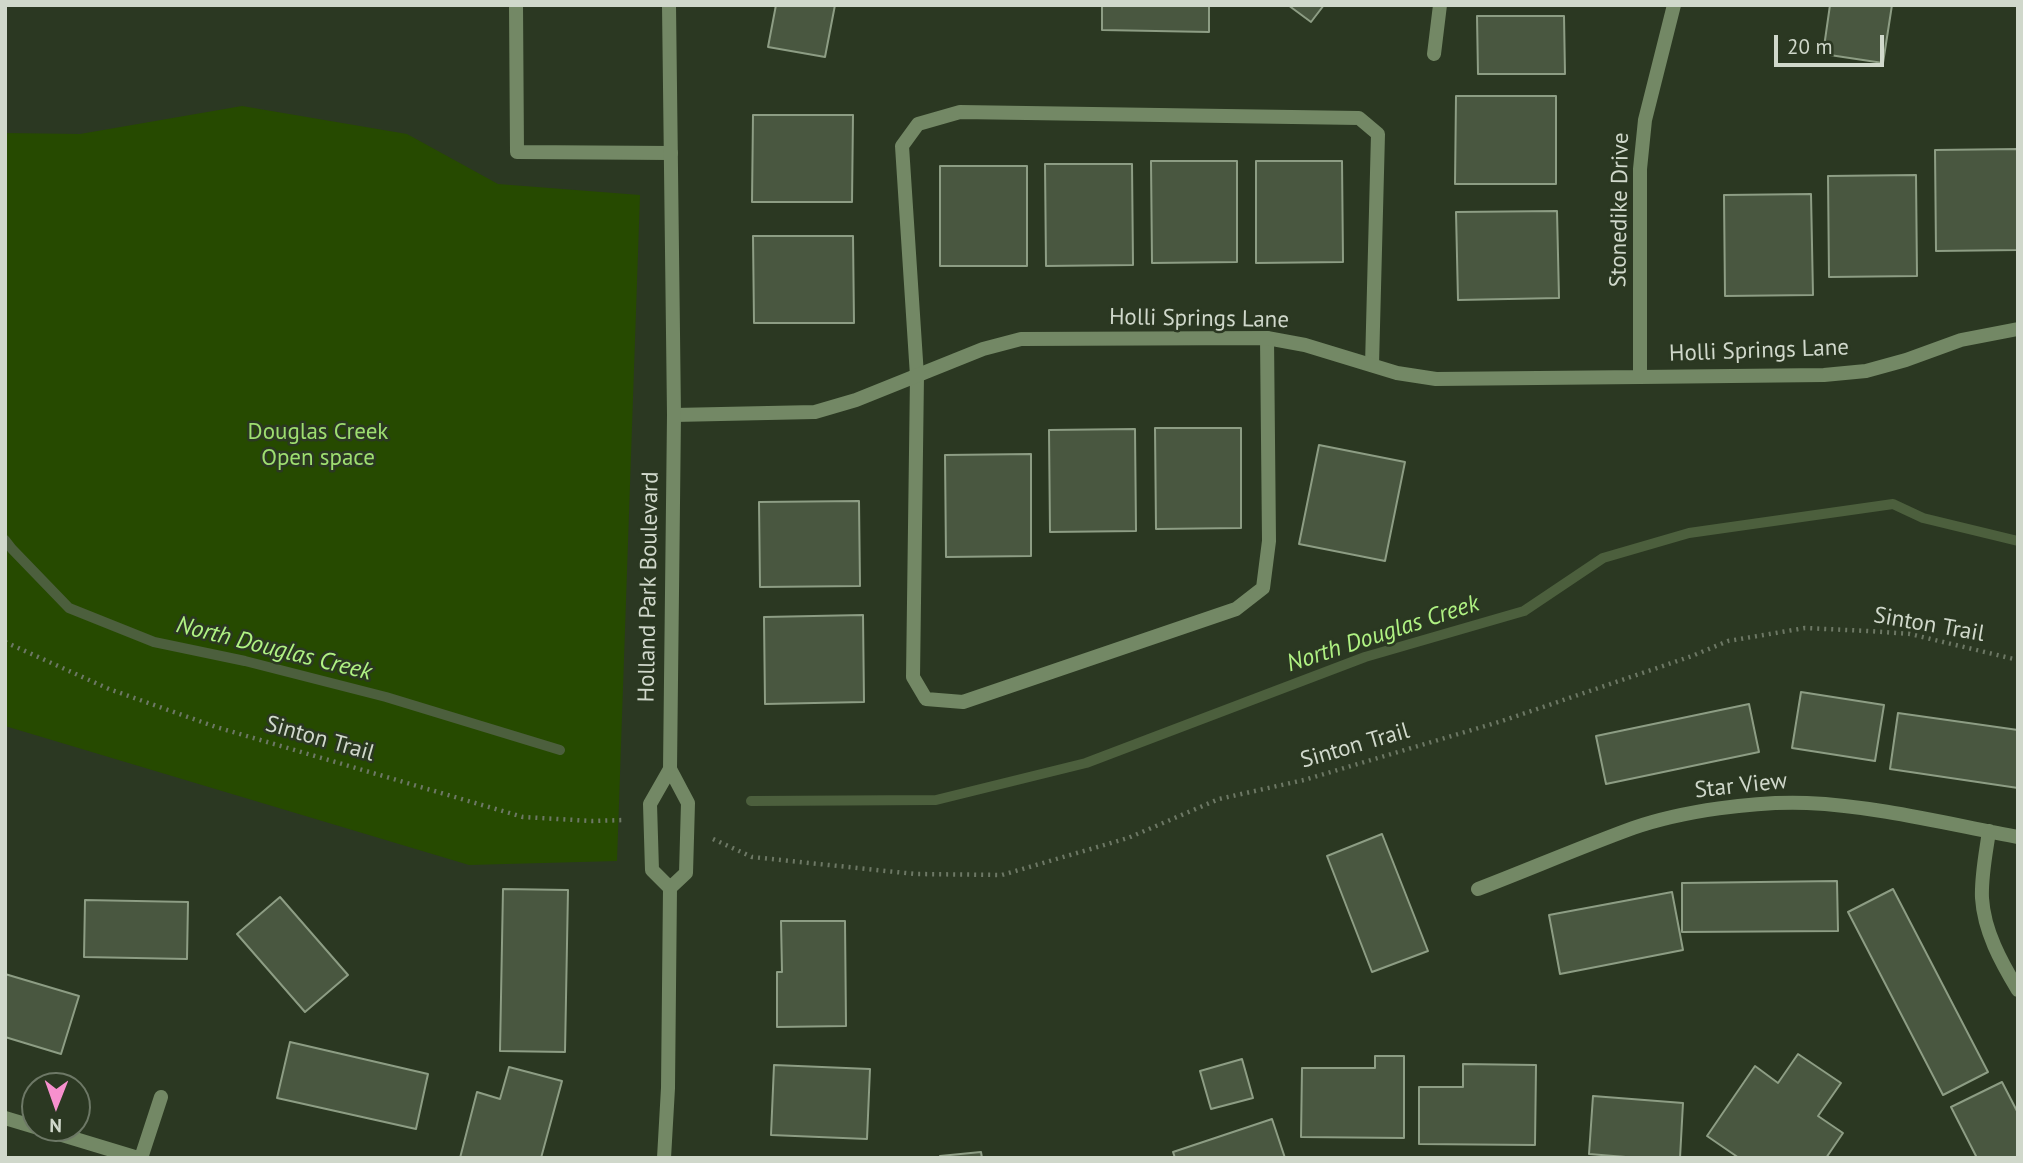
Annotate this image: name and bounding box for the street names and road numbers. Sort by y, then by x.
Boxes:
street label: Stonedike Drive [1605,132,1635,288]
street label: Holli Springs Lane [1109,304,1289,334]
street label: Holli Springs Lane [1669,334,1849,368]
street label: Holland Park Boulevard [633,471,665,703]
street label: Sinton Trail [1871,602,1987,648]
street label: Sinton Trail [262,710,378,768]
street label: Sinton Trail [1297,717,1413,775]
street label: Star View [1693,767,1789,805]

